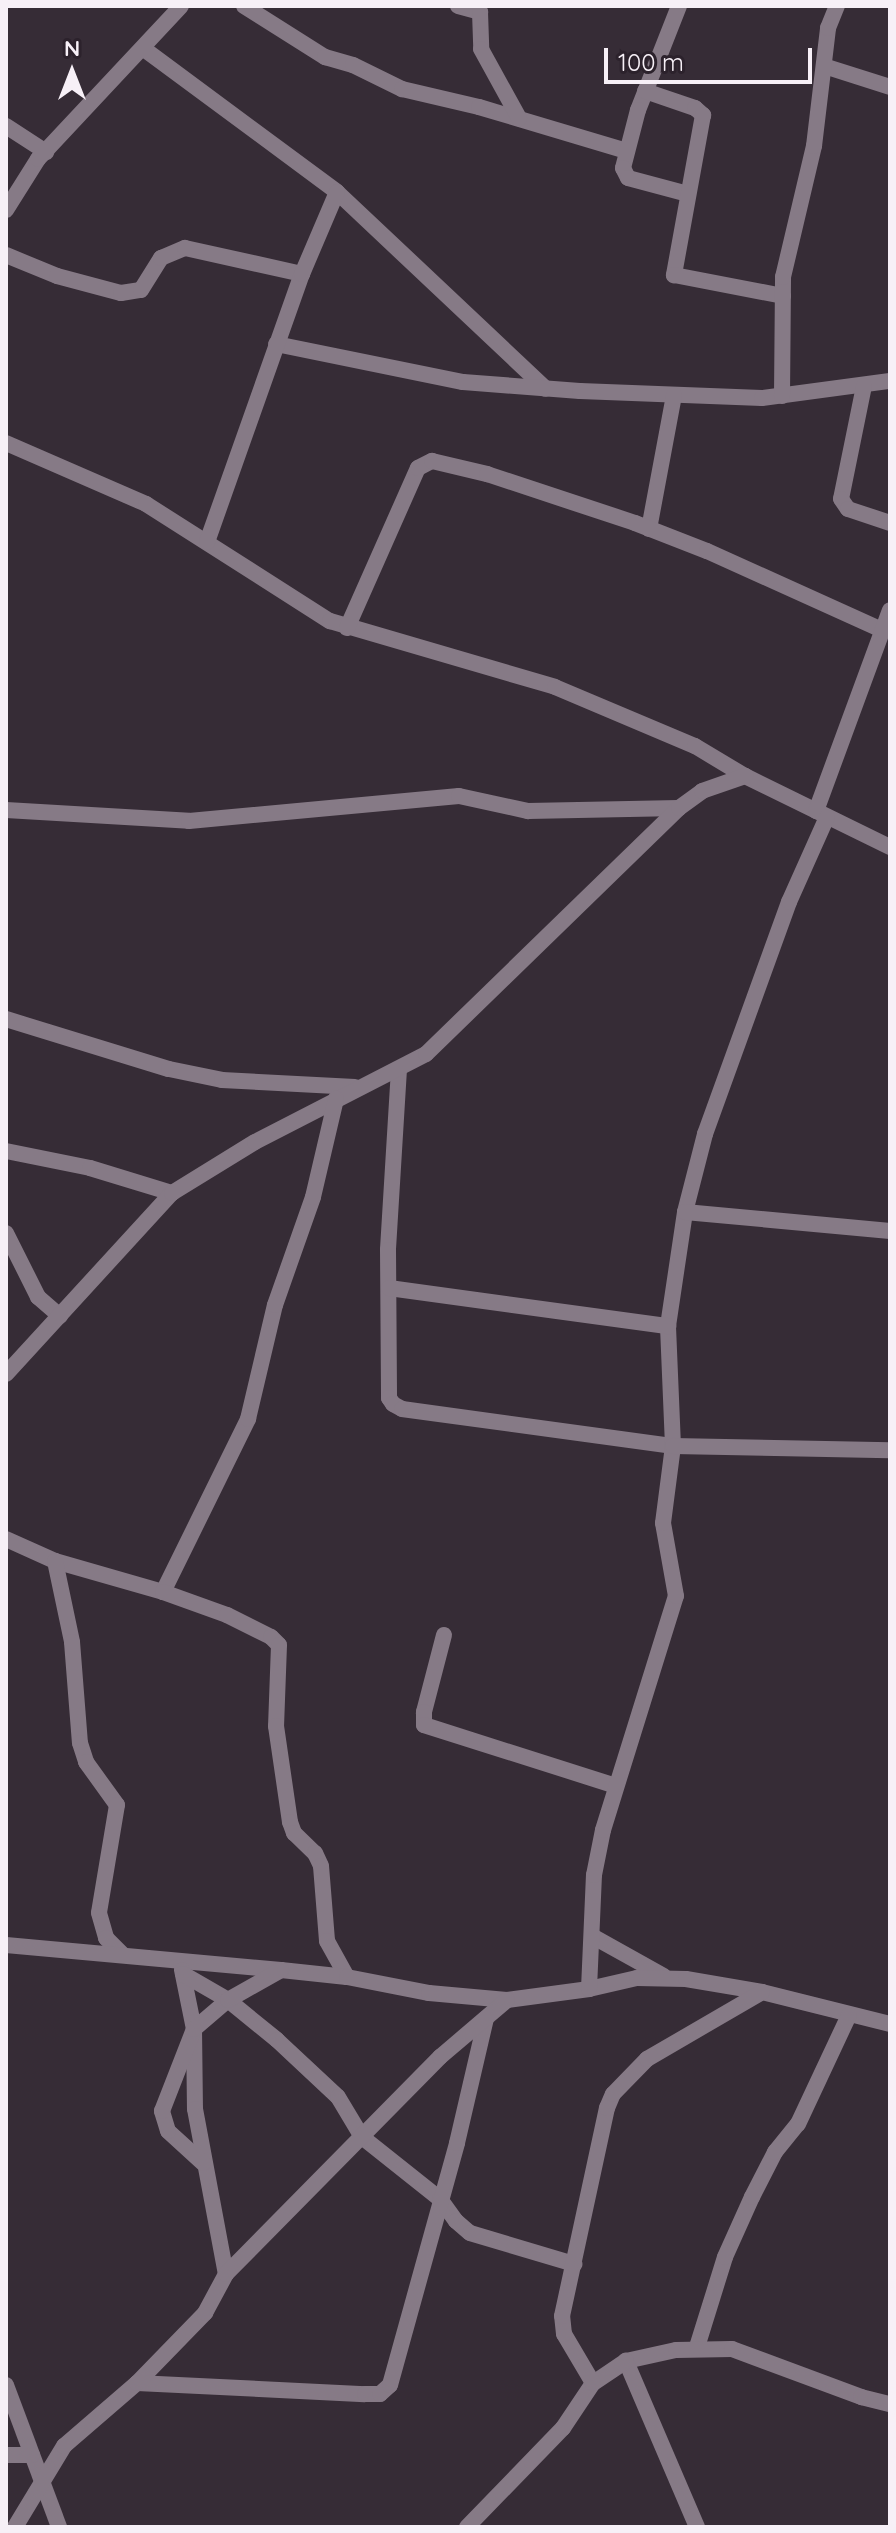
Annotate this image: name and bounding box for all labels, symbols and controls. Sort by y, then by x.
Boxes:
north arrow [32,32,112,112]
scale bar [608,32,816,82]
text: N [64,34,80,62]
text: 100 m [618,47,684,77]

